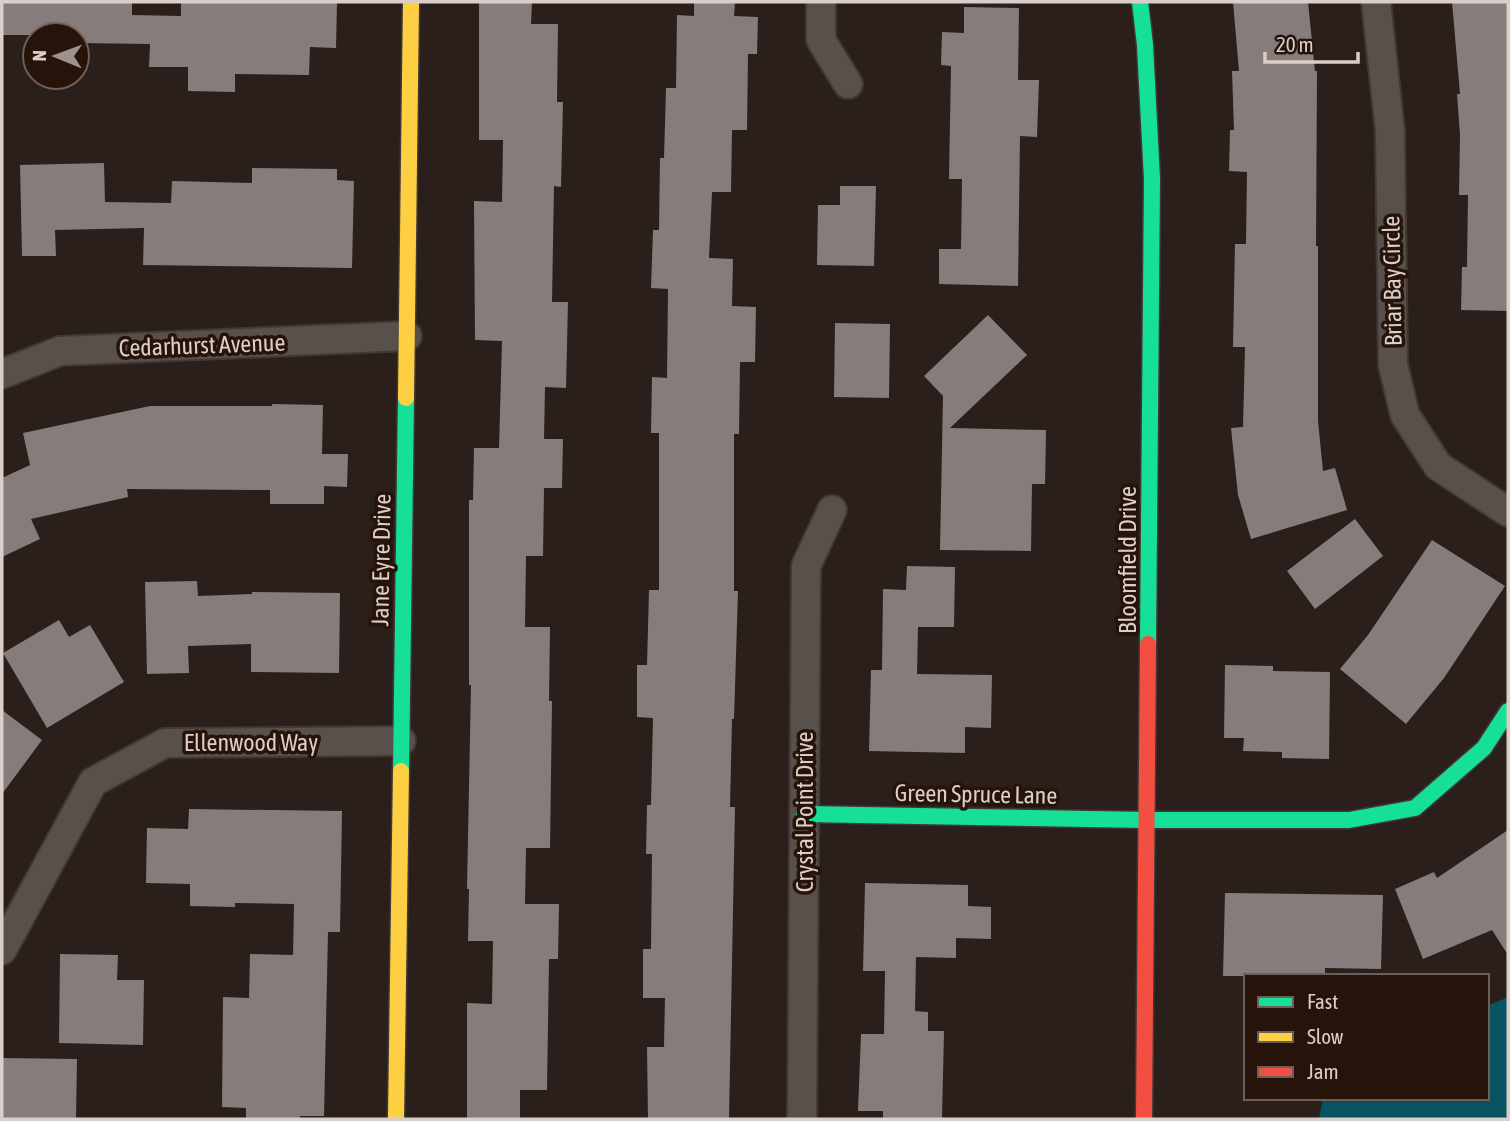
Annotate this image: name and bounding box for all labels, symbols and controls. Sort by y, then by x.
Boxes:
north arrow [21,21,91,91]
scale bar [1265,21,1358,65]
text: 20 m [1276,32,1314,56]
text: N [28,50,50,62]
street label: Briar Bay Circle [1377,216,1407,346]
street label: Cedarhurst Avenue [118,329,286,361]
street label: Bloomfield Drive [1114,486,1141,634]
street label: Jane Eyre Drive [366,493,396,627]
street label: Ellenwood Way [184,729,318,756]
street label: Crystal Point Drive [791,732,818,892]
street label: Green Spruce Lane [894,779,1058,809]
legend [1244,974,1489,1100]
text: Fast [1307,989,1338,1013]
text: Slow [1307,1024,1344,1048]
text: Jam [1307,1059,1339,1083]

